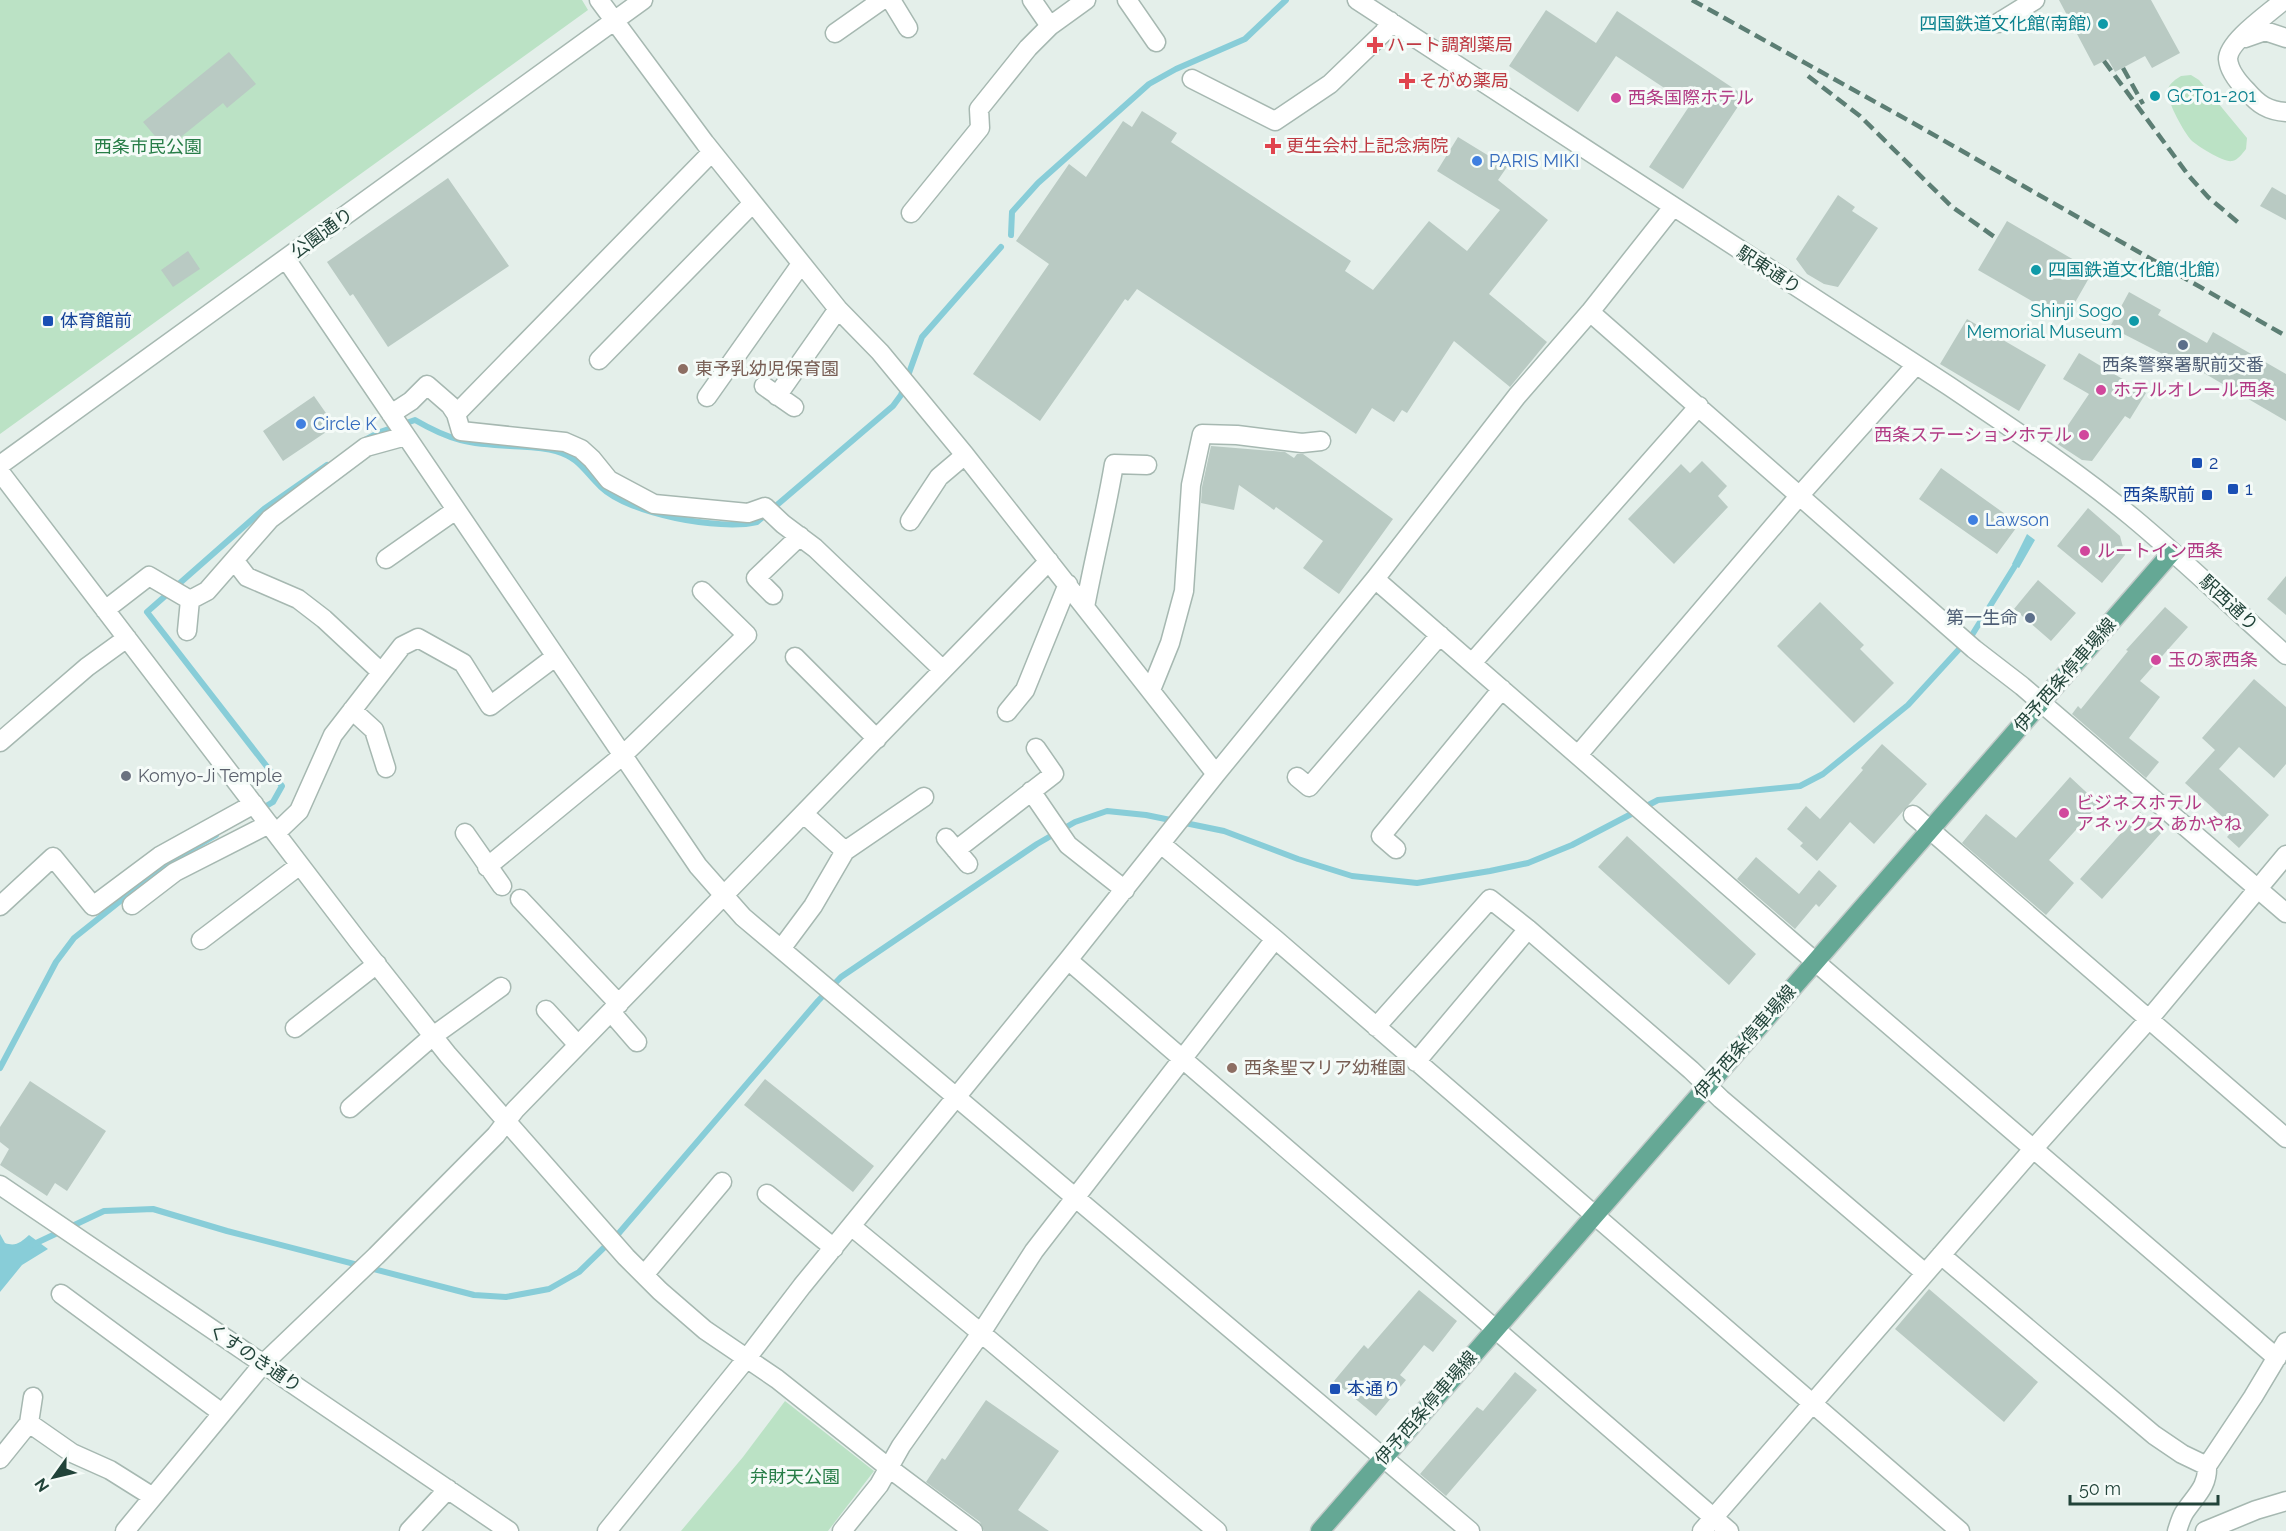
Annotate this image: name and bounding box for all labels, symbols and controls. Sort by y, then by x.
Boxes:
place label: 四国鉄道文化館(南館) [1919,13,2091,34]
marker: 四国鉄道文化館(南館) [2096,17,2110,31]
place label: ハート調剤薬局 [1387,34,1513,55]
marker: ハート調剤薬局 [1368,38,1382,52]
place label: そがめ薬局 [1419,70,1509,91]
marker: そがめ薬局 [1400,74,1414,88]
place label: GCT01-201 [2167,85,2257,106]
place label: 西条国際ホテル [1628,87,1754,108]
marker: GCT01-201 [2148,89,2162,103]
marker: 西条国際ホテル [1609,91,1623,105]
place label: 更生会村上記念病院 [1286,135,1448,156]
park label: 西条市民公園 [94,136,202,157]
marker: 更生会村上記念病院 [1264,137,1282,155]
place label: PARIS MIKI [1489,150,1580,171]
marker: PARIS MIKI [1470,154,1484,168]
street label: 公園通り [286,203,357,262]
street label: 駅東通り [1733,241,1805,298]
place label: 四国鉄道文化館(北館) [2048,259,2220,280]
marker: 四国鉄道文化館(北館) [2029,263,2043,277]
place label: Shinji Sogo Memorial Museum [1967,300,2122,342]
place label: 体育館前 [60,310,132,331]
marker: 体育館前 [41,314,55,328]
marker: Shinji Sogo Memorial Museum [2127,314,2141,328]
marker: 西条警察署駅前交番 [2176,338,2190,352]
place label: 西条警察署駅前交番 [2102,354,2264,375]
place label: 東予乳幼児保育園 [695,358,839,379]
marker: 東予乳幼児保育園 [676,362,690,376]
place label: ホテルオレール西条 [2113,379,2275,400]
marker: ホテルオレール西条 [2094,383,2108,397]
place label: Circle K [313,413,377,434]
marker: Circle K [294,417,308,431]
place label: 西条ステーションホテル [1874,424,2072,445]
marker: 西条ステーションホテル [2077,428,2091,442]
place label: 2 [2209,452,2218,473]
marker: 2 [2190,456,2204,470]
place label: 1 [2245,478,2253,499]
marker: 1 [2226,482,2240,496]
place label: 西条駅前 [2123,484,2195,505]
marker: 西条駅前 [2200,488,2214,502]
place label: Lawson [1985,509,2049,530]
marker: Lawson [1966,513,1980,527]
place label: ルートイン西条 [2097,540,2223,561]
marker: ルートイン西条 [2078,544,2092,558]
street label: 駅西通り [2196,570,2263,635]
place label: 第一生命 [1946,607,2018,628]
marker: 第一生命 [2023,611,2037,625]
street label: 伊予西条停車場線 [2009,613,2120,736]
place label: 玉の家西条 [2168,649,2258,670]
marker: 玉の家西条 [2149,653,2163,667]
place label: Komyo-Ji Temple [138,765,283,786]
marker: Komyo-Ji Temple [119,769,133,783]
place label: ビジネスホテル アネックス あかやね [2076,792,2242,834]
marker: ビジネスホテル アネックス あかやね [2057,806,2071,820]
street label: 伊予西条停車場線 [1689,980,1800,1103]
place label: 西条聖マリア幼稚園 [1244,1057,1406,1078]
marker: 西条聖マリア幼稚園 [1225,1061,1239,1075]
street label: くすのき通り [205,1319,306,1396]
street label: 伊予西条停車場線 [1370,1346,1481,1469]
place label: 本通り [1347,1378,1401,1399]
marker: 本通り [1328,1382,1342,1396]
north arrow [24,1447,84,1507]
park label: 弁財天公園 [750,1466,840,1487]
scale bar [2070,1468,2218,1506]
text: N [31,1475,53,1495]
text: 50 m [2079,1478,2121,1499]

